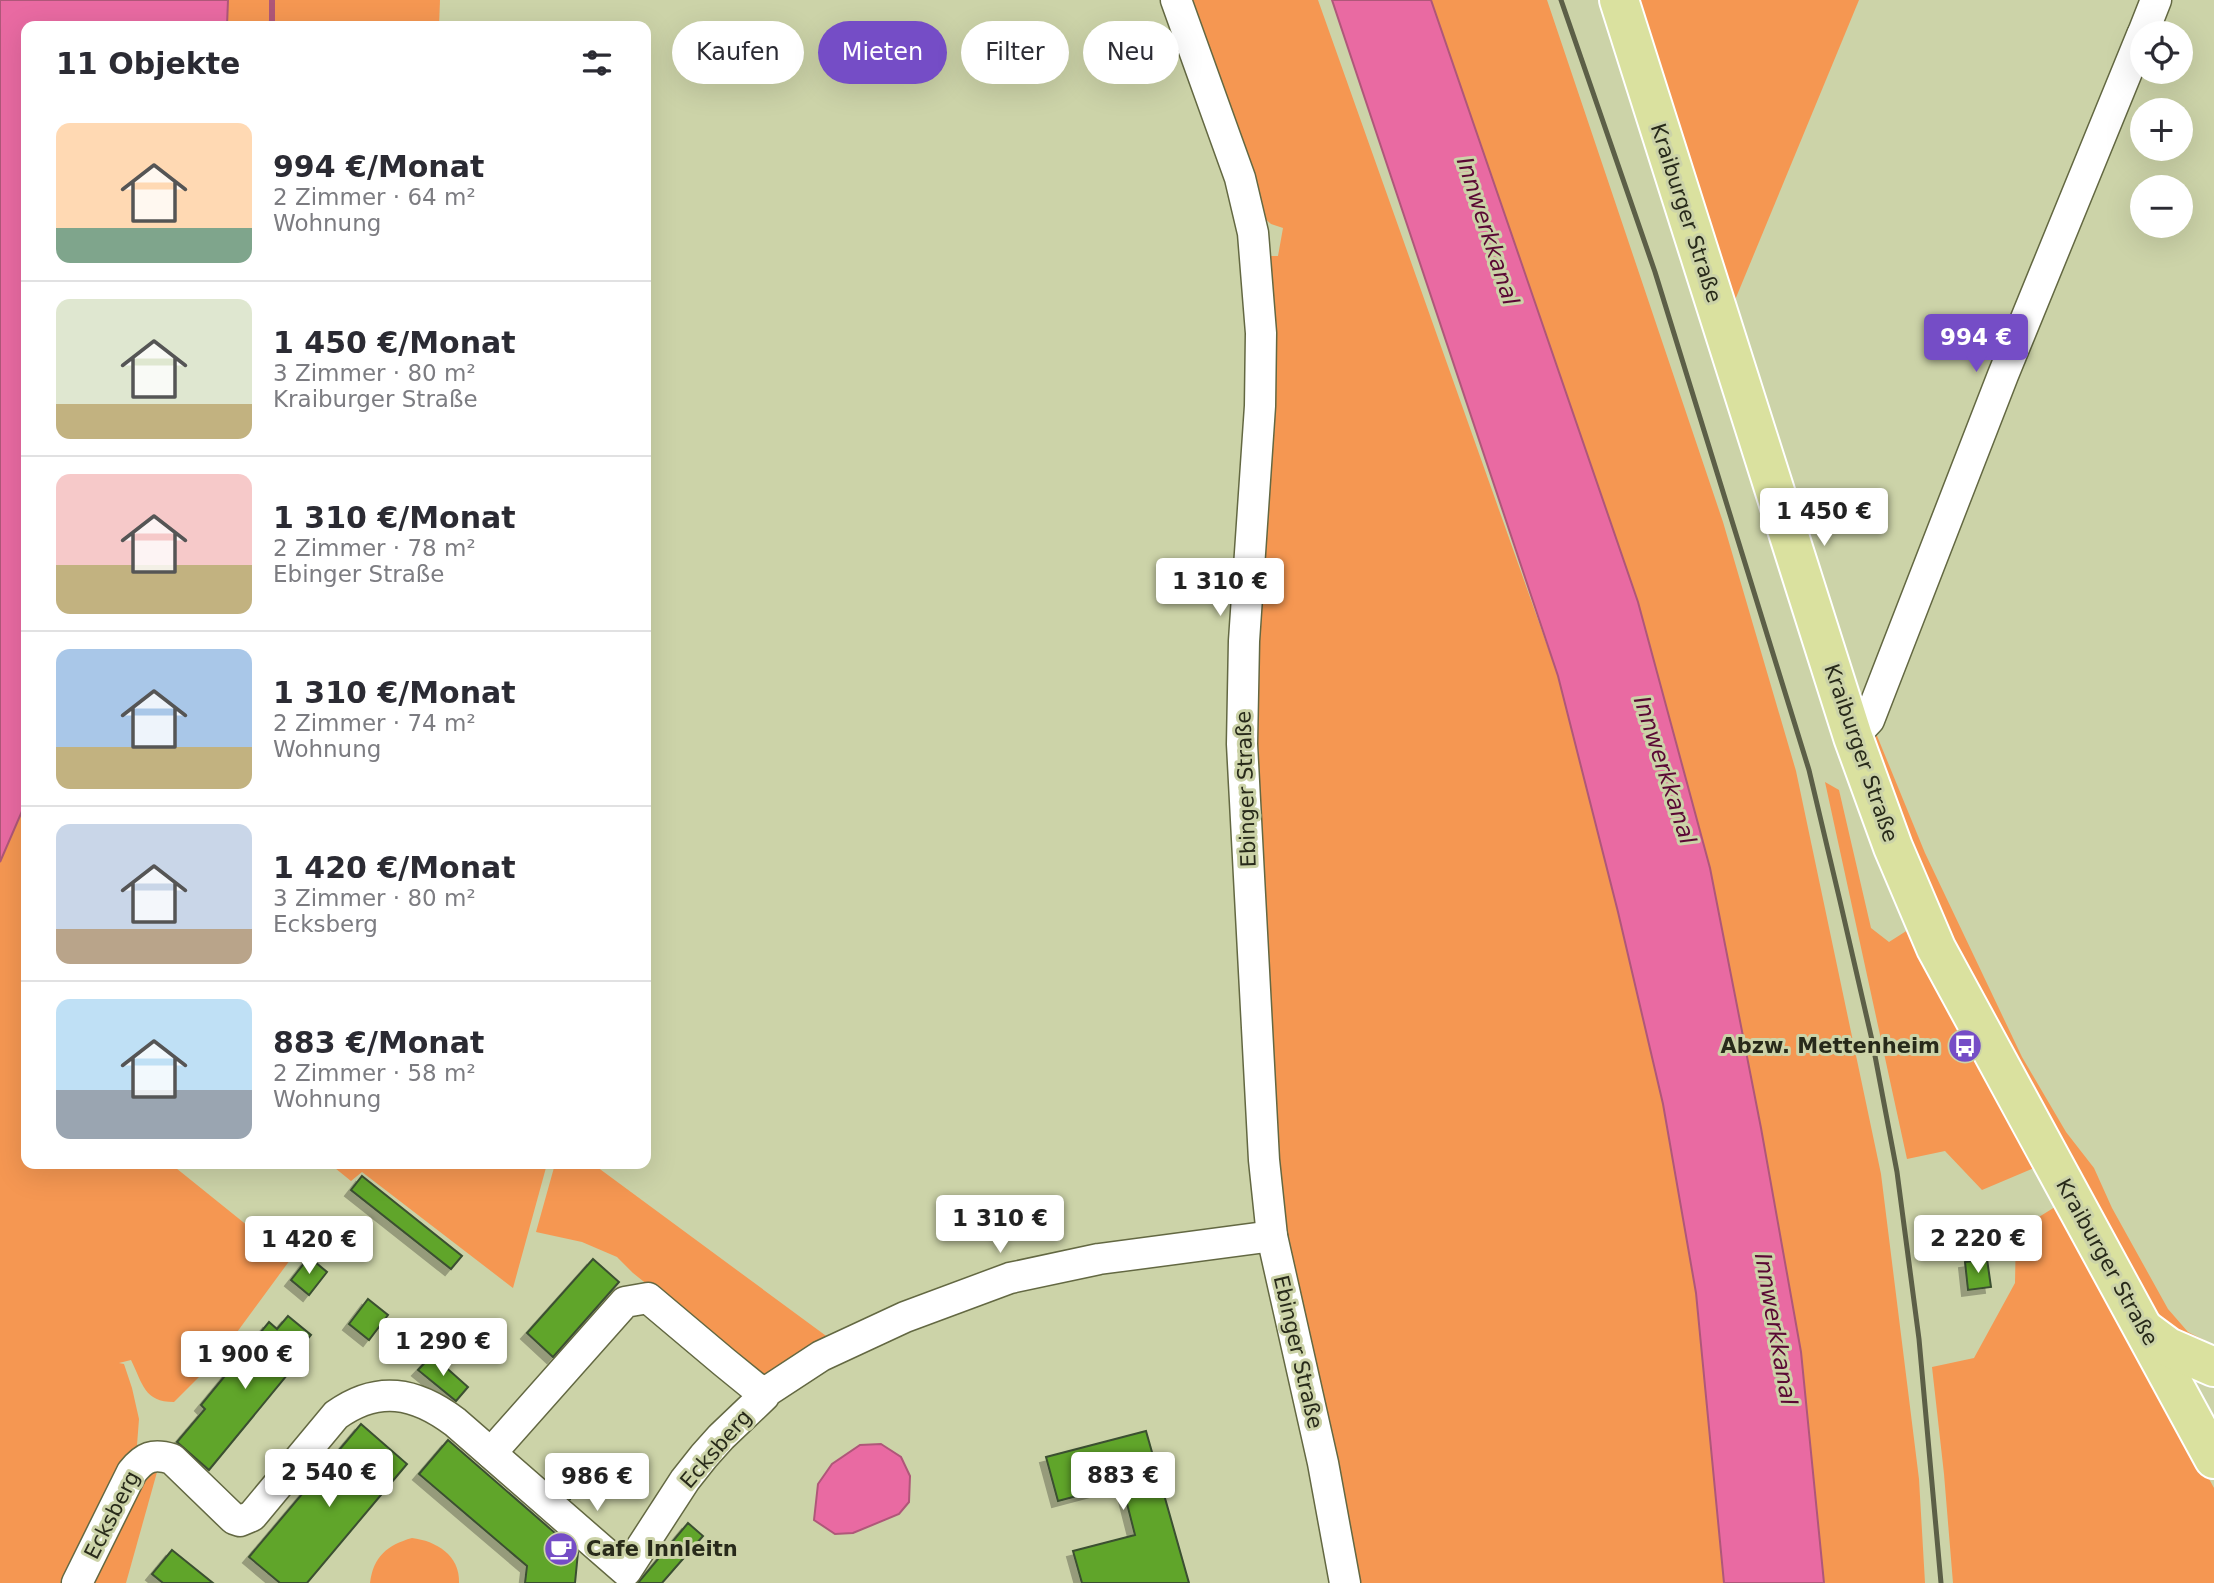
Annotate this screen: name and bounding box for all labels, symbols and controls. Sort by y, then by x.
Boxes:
chip: Kaufen [672,21,804,84]
chip: Mieten [818,21,947,84]
chip: Filter [961,21,1069,84]
chip: Neu [1083,21,1179,84]
map controls [2130,21,2193,238]
button: locate [2130,21,2193,84]
icon: filters [578,44,616,82]
text: 11 Objekte [56,46,240,81]
button: + [2130,98,2193,161]
street label: Kraiburger Straße [1646,120,1726,306]
text: 994 €/Monat [273,149,484,184]
icon: home [112,151,196,235]
water label: Innwerkkanal [1452,154,1524,309]
button: − [2130,175,2193,238]
text: 2 Zimmer · 64 m² [273,184,476,210]
text: Wohnung [273,210,381,236]
pin: 994 € [1927,314,2025,374]
text: 994 € [1940,324,2012,350]
text: 1 450 €/Monat [273,325,516,360]
icon: home [112,327,196,411]
text: 3 Zimmer · 80 m² [273,360,476,386]
text: Kraiburger Straße [273,386,478,412]
pin: 1 450 € [1759,489,1889,548]
text: 1 450 € [1776,498,1872,524]
text: 1 310 €/Monat [273,500,516,535]
icon: home [112,502,196,586]
text: 2 Zimmer · 78 m² [273,535,476,561]
pin: 1 310 € [1155,558,1285,618]
text: Ebinger Straße [273,561,444,587]
text: 1 310 € [1172,568,1268,594]
street label: Kraiburger Straße [1819,661,1903,845]
text: 1 310 €/Monat [273,675,516,710]
icon: home [112,677,196,761]
water label: Innwerkkanal [1629,693,1701,848]
text: 2 Zimmer · 74 m² [273,710,476,736]
street label: Ebinger Straße [1231,710,1261,868]
text: Wohnung [273,736,381,762]
text: 1 420 €/Monat [273,850,516,885]
icon: home [112,852,196,936]
text: 3 Zimmer · 80 m² [273,885,476,911]
text: Ecksberg [273,911,378,937]
text: 883 €/Monat [273,1025,484,1060]
icon: home [112,1027,196,1111]
bus stop icon: Abzw. Mettenheim [1946,1027,1984,1065]
place label: Abzw. Mettenheim [1720,1034,1940,1058]
text: 2 Zimmer · 58 m² [273,1060,476,1086]
text: Wohnung [273,1086,381,1112]
street label: Kraiburger Straße [2051,1174,2163,1350]
pin: 1 310 € [935,1196,1065,1255]
text: 1 310 € [952,1205,1048,1231]
pin: 1 420 € [244,1216,374,1276]
pin: 2 220 € [1913,1216,2043,1275]
text: 2 220 € [1930,1225,2026,1251]
text: 1 420 € [261,1226,357,1252]
water label: Innwerkkanal [1750,1251,1802,1408]
street label: Ebinger Straße [1269,1273,1327,1431]
pin: 1 290 € [378,1318,508,1378]
text: 1 290 € [395,1328,491,1354]
pin: 1 900 € [180,1332,310,1391]
text: 1 900 € [197,1341,293,1367]
street label: Ecksberg [676,1405,756,1493]
pin: 2 540 € [264,1450,394,1509]
pin: 883 € [1074,1452,1172,1512]
pin: 986 € [548,1454,646,1513]
text: 2 540 € [281,1459,377,1485]
text: 883 € [1087,1462,1159,1488]
text: 986 € [561,1463,633,1489]
street label: Ecksberg [80,1467,144,1563]
cafe icon: Cafe Innleitn [542,1530,580,1568]
place label: Cafe Innleitn [586,1537,738,1561]

